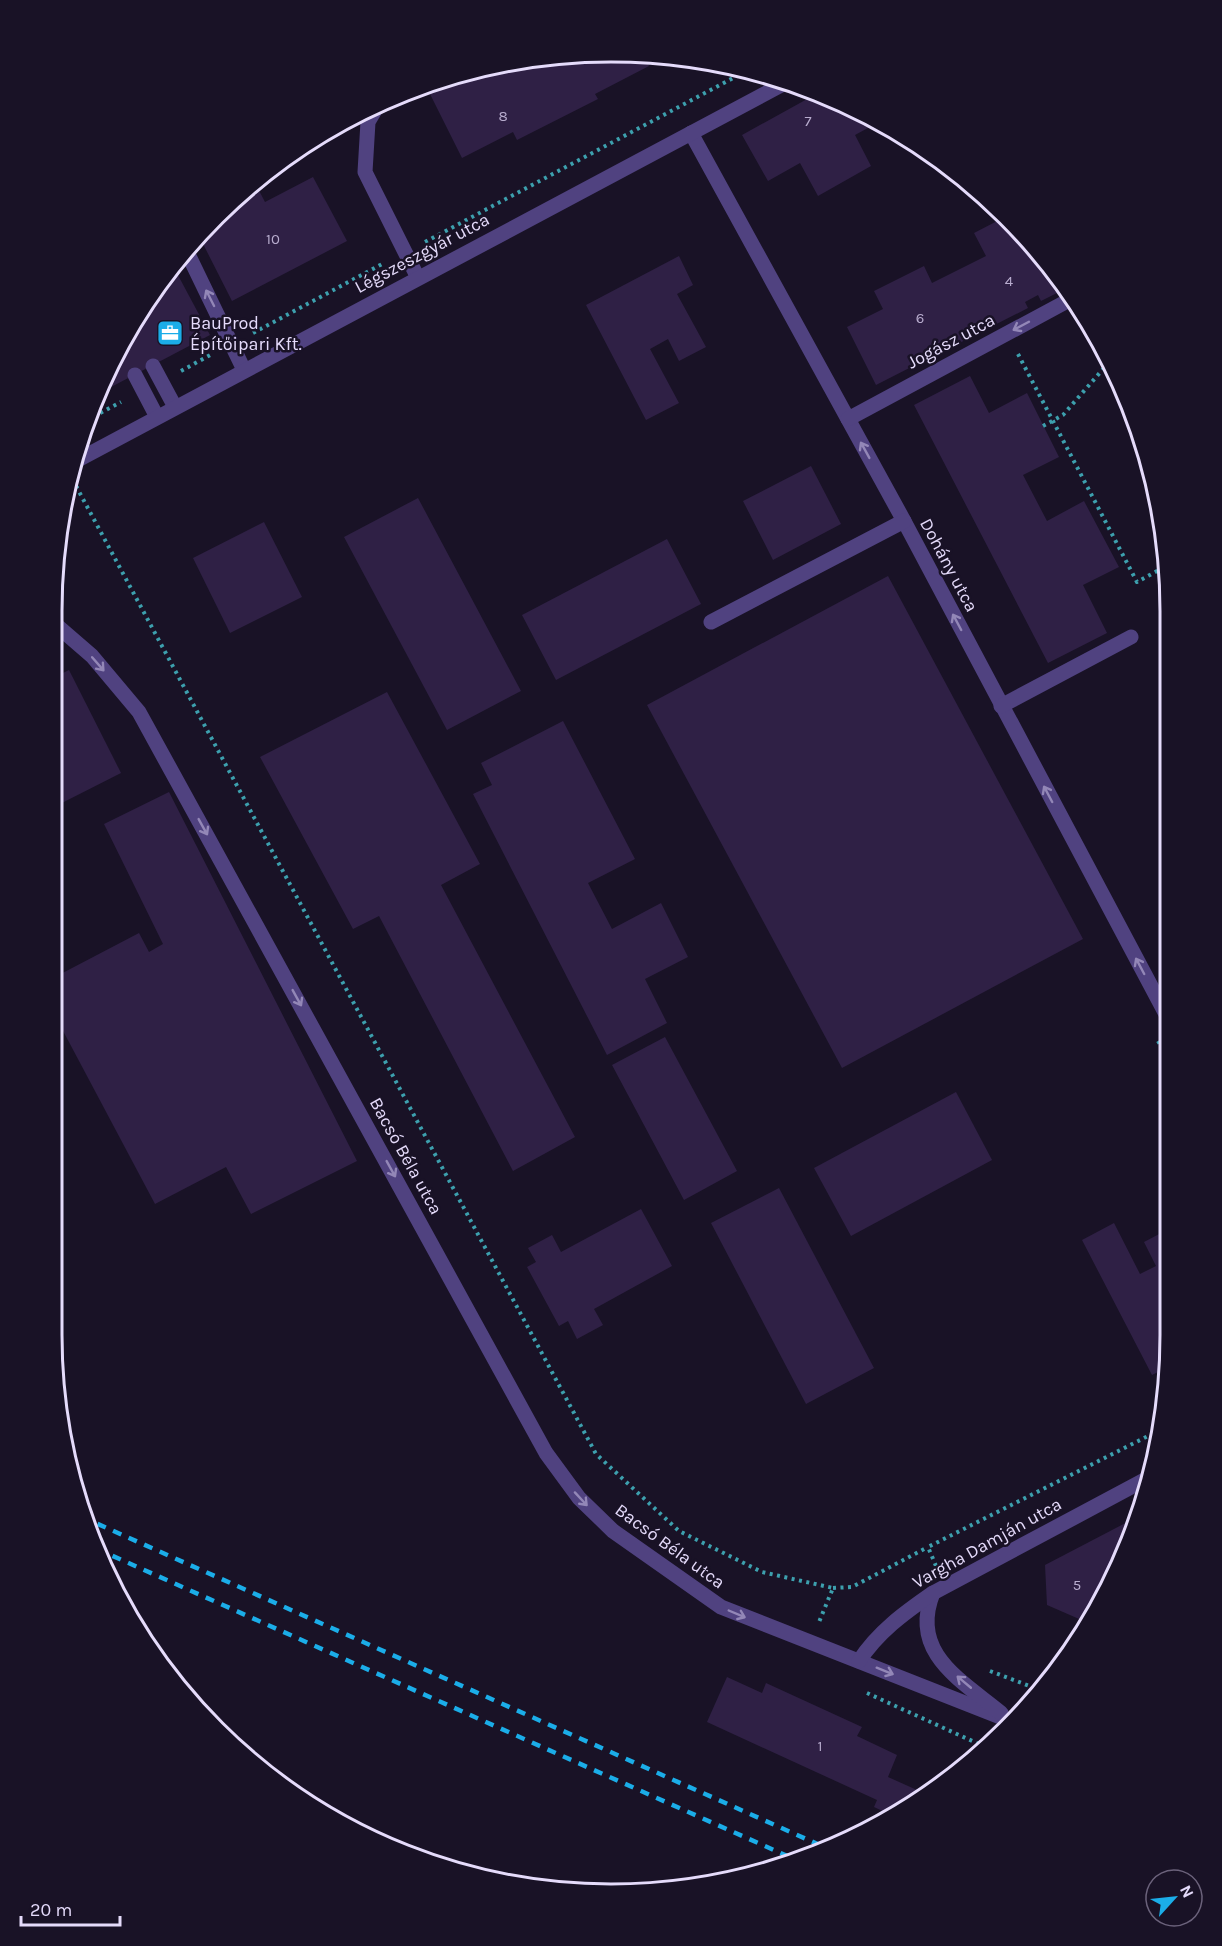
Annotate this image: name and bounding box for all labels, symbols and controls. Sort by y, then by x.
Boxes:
house number: 8 [498,107,508,125]
house number: 7 [804,112,812,130]
street label: Légszeszgyár utca [351,208,493,298]
house number: 10 [266,230,280,248]
house number: 4 [1005,272,1014,290]
one-way arrow [204,290,216,307]
street label: Jogász utca [903,309,999,373]
house number: 6 [916,309,924,327]
place label: BauProd Építőipari Kft. [190,312,302,355]
office icon: BauProd Építőipari Kft. [155,318,185,348]
one-way arrow [1012,320,1030,332]
one-way arrow [859,442,871,459]
street label: Dohány utca [915,514,983,616]
one-way arrow [951,614,962,632]
one-way arrow [91,656,105,671]
one-way arrow [1042,786,1053,804]
one-way arrow [197,818,209,835]
one-way arrow [1134,958,1145,976]
one-way arrow [291,989,303,1006]
street label: Bacsó Béla utca [365,1094,447,1218]
one-way arrow [386,1160,397,1178]
one-way arrow [574,1492,588,1507]
street label: Vargha Damján utca [909,1493,1065,1593]
street label: Bacsó Béla utca [611,1499,729,1593]
house number: 5 [1073,1576,1081,1594]
one-way arrow [728,1609,746,1620]
one-way arrow [875,1666,893,1677]
one-way arrow [957,1675,972,1689]
house number: 1 [818,1737,822,1755]
north arrow [1144,1868,1204,1928]
text: N [1176,1882,1198,1901]
scale bar [21,1889,120,1927]
text: 20 m [30,1899,72,1921]

